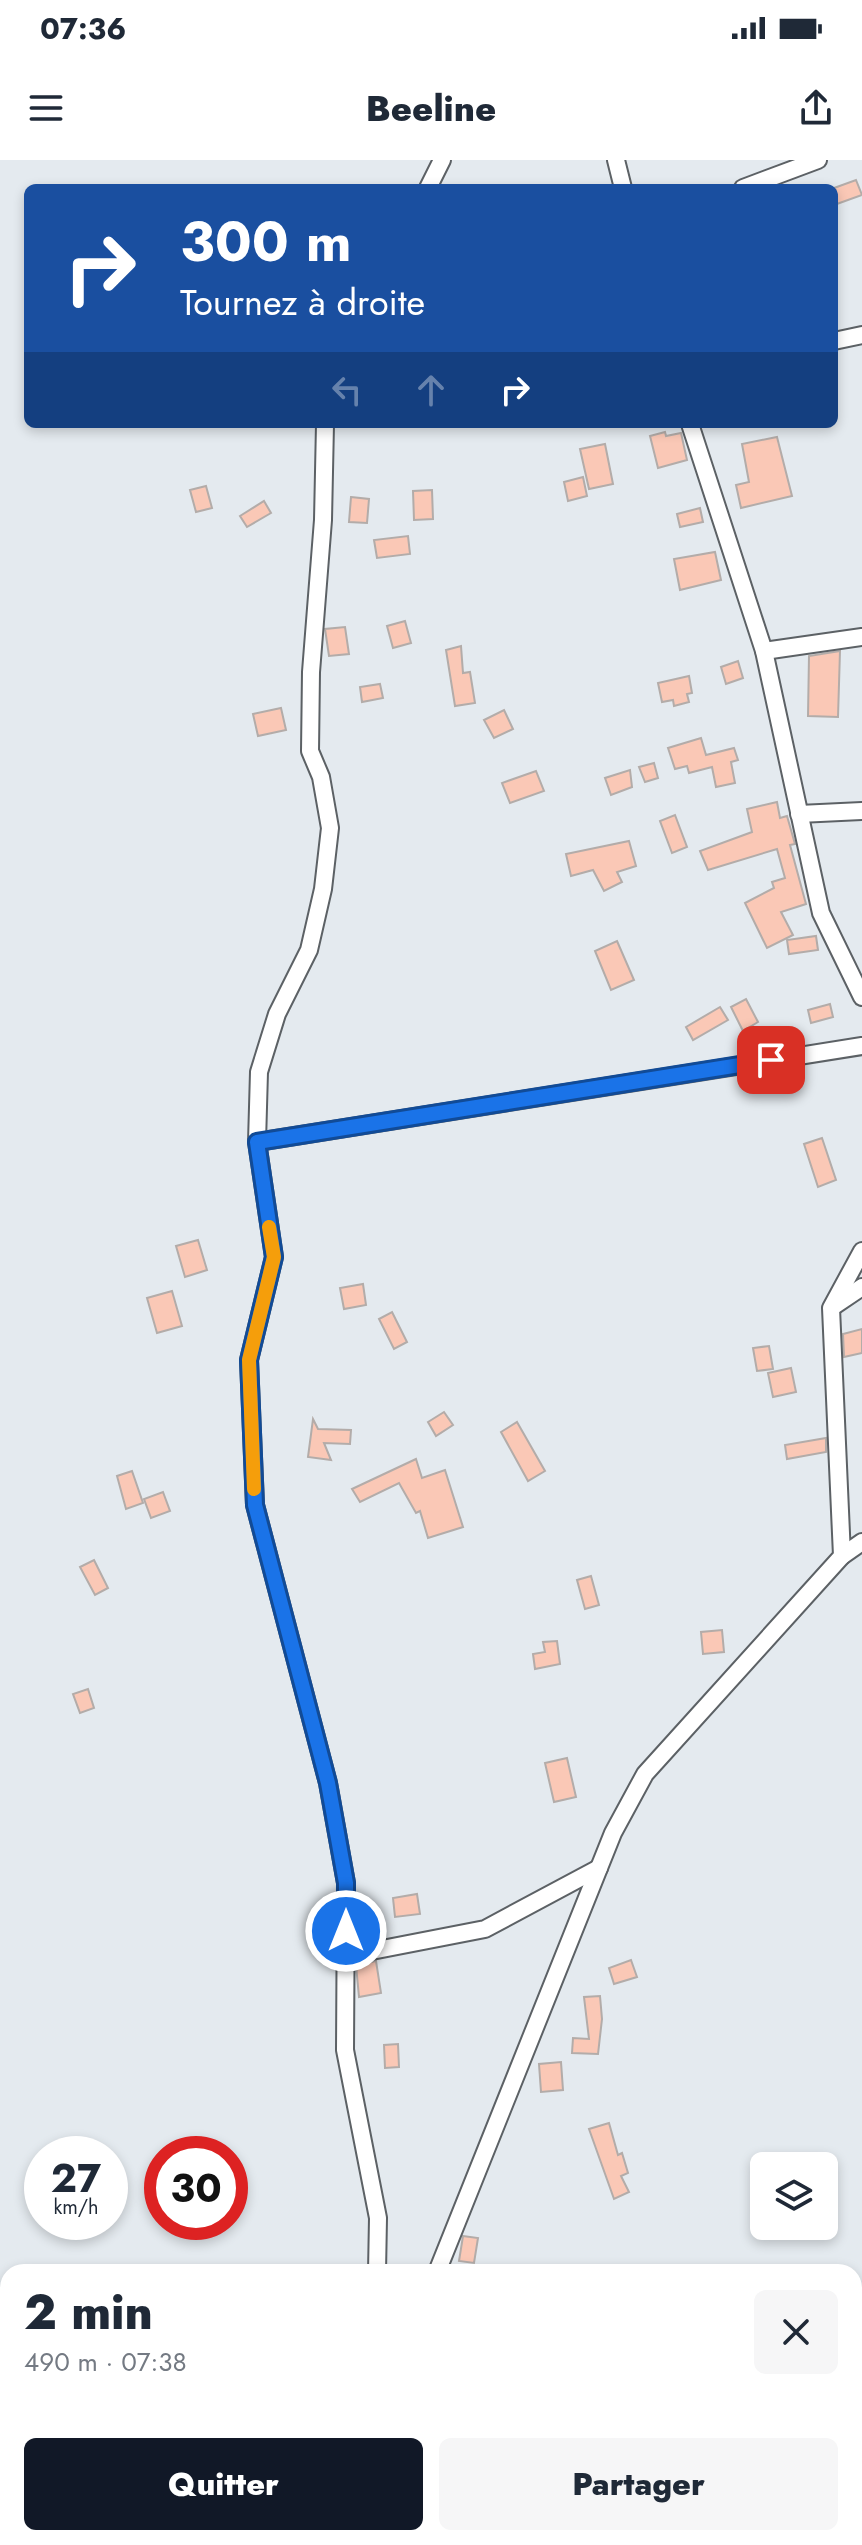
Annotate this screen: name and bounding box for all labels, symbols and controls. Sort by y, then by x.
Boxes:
text: 07:36 [40,7,126,50]
text: Beeline [366,82,496,134]
icon: menu [24,86,68,130]
icon: share [794,86,838,130]
text: 300 m [180,201,352,282]
icon: right [48,216,152,320]
text: Tournez à droite [180,276,425,328]
icon: left [325,368,369,412]
icon: ahead [409,368,453,412]
icon: right [493,368,537,412]
pin [737,1026,805,1094]
icon: arrive [749,1038,793,1082]
position arrow [304,1889,388,1973]
speed limit sign: 30 [144,2136,248,2240]
text: 27 [51,2149,101,2207]
map controls [750,2152,838,2240]
button: layers [750,2152,838,2240]
text: km/h [53,2193,99,2222]
text: 2 min [24,2278,153,2347]
button: close [754,2290,838,2374]
text: 490 m · 07:38 [24,2343,187,2381]
button: Quitter [24,2438,423,2530]
button: Partager [439,2438,838,2530]

